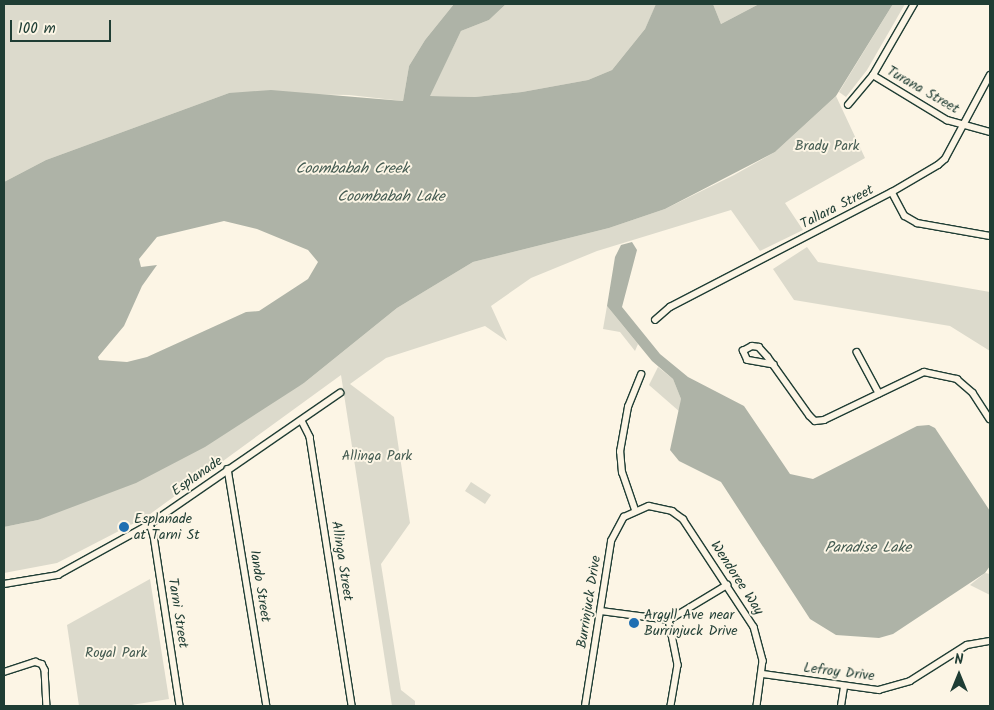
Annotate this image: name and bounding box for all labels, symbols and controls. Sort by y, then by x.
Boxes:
scale bar [12,10,114,42]
text: 100 m [18,17,56,41]
street label: Turana Street [884,63,962,117]
park label: Brady Park [795,138,859,154]
water label: Coombabah Creek [296,161,408,179]
street label: Tallara Street [798,181,876,233]
water label: Coombabah Lake [337,189,445,207]
park label: Allinga Park [342,448,412,464]
street label: Esplanade [168,452,226,500]
place label: Esplanade at Tarni St [134,511,200,544]
street label: Allinga Street [327,520,357,602]
marker: Esplanade at Tarni St [118,521,130,533]
street label: Wendoree Way [707,538,767,618]
water label: Paradise Lake [825,540,911,558]
street label: Iando Street [246,549,274,623]
street label: Burrinjuck Drive [573,554,605,650]
street label: Tarni Street [164,577,192,649]
place label: Argyll Ave near Burrinjuck Drive [644,607,738,640]
marker: Argyll Ave near Burrinjuck Drive [628,617,640,629]
park label: Royal Park [85,645,147,661]
text: N [955,649,963,671]
north arrow [934,650,984,700]
street label: Lefroy Drive [802,659,876,685]

